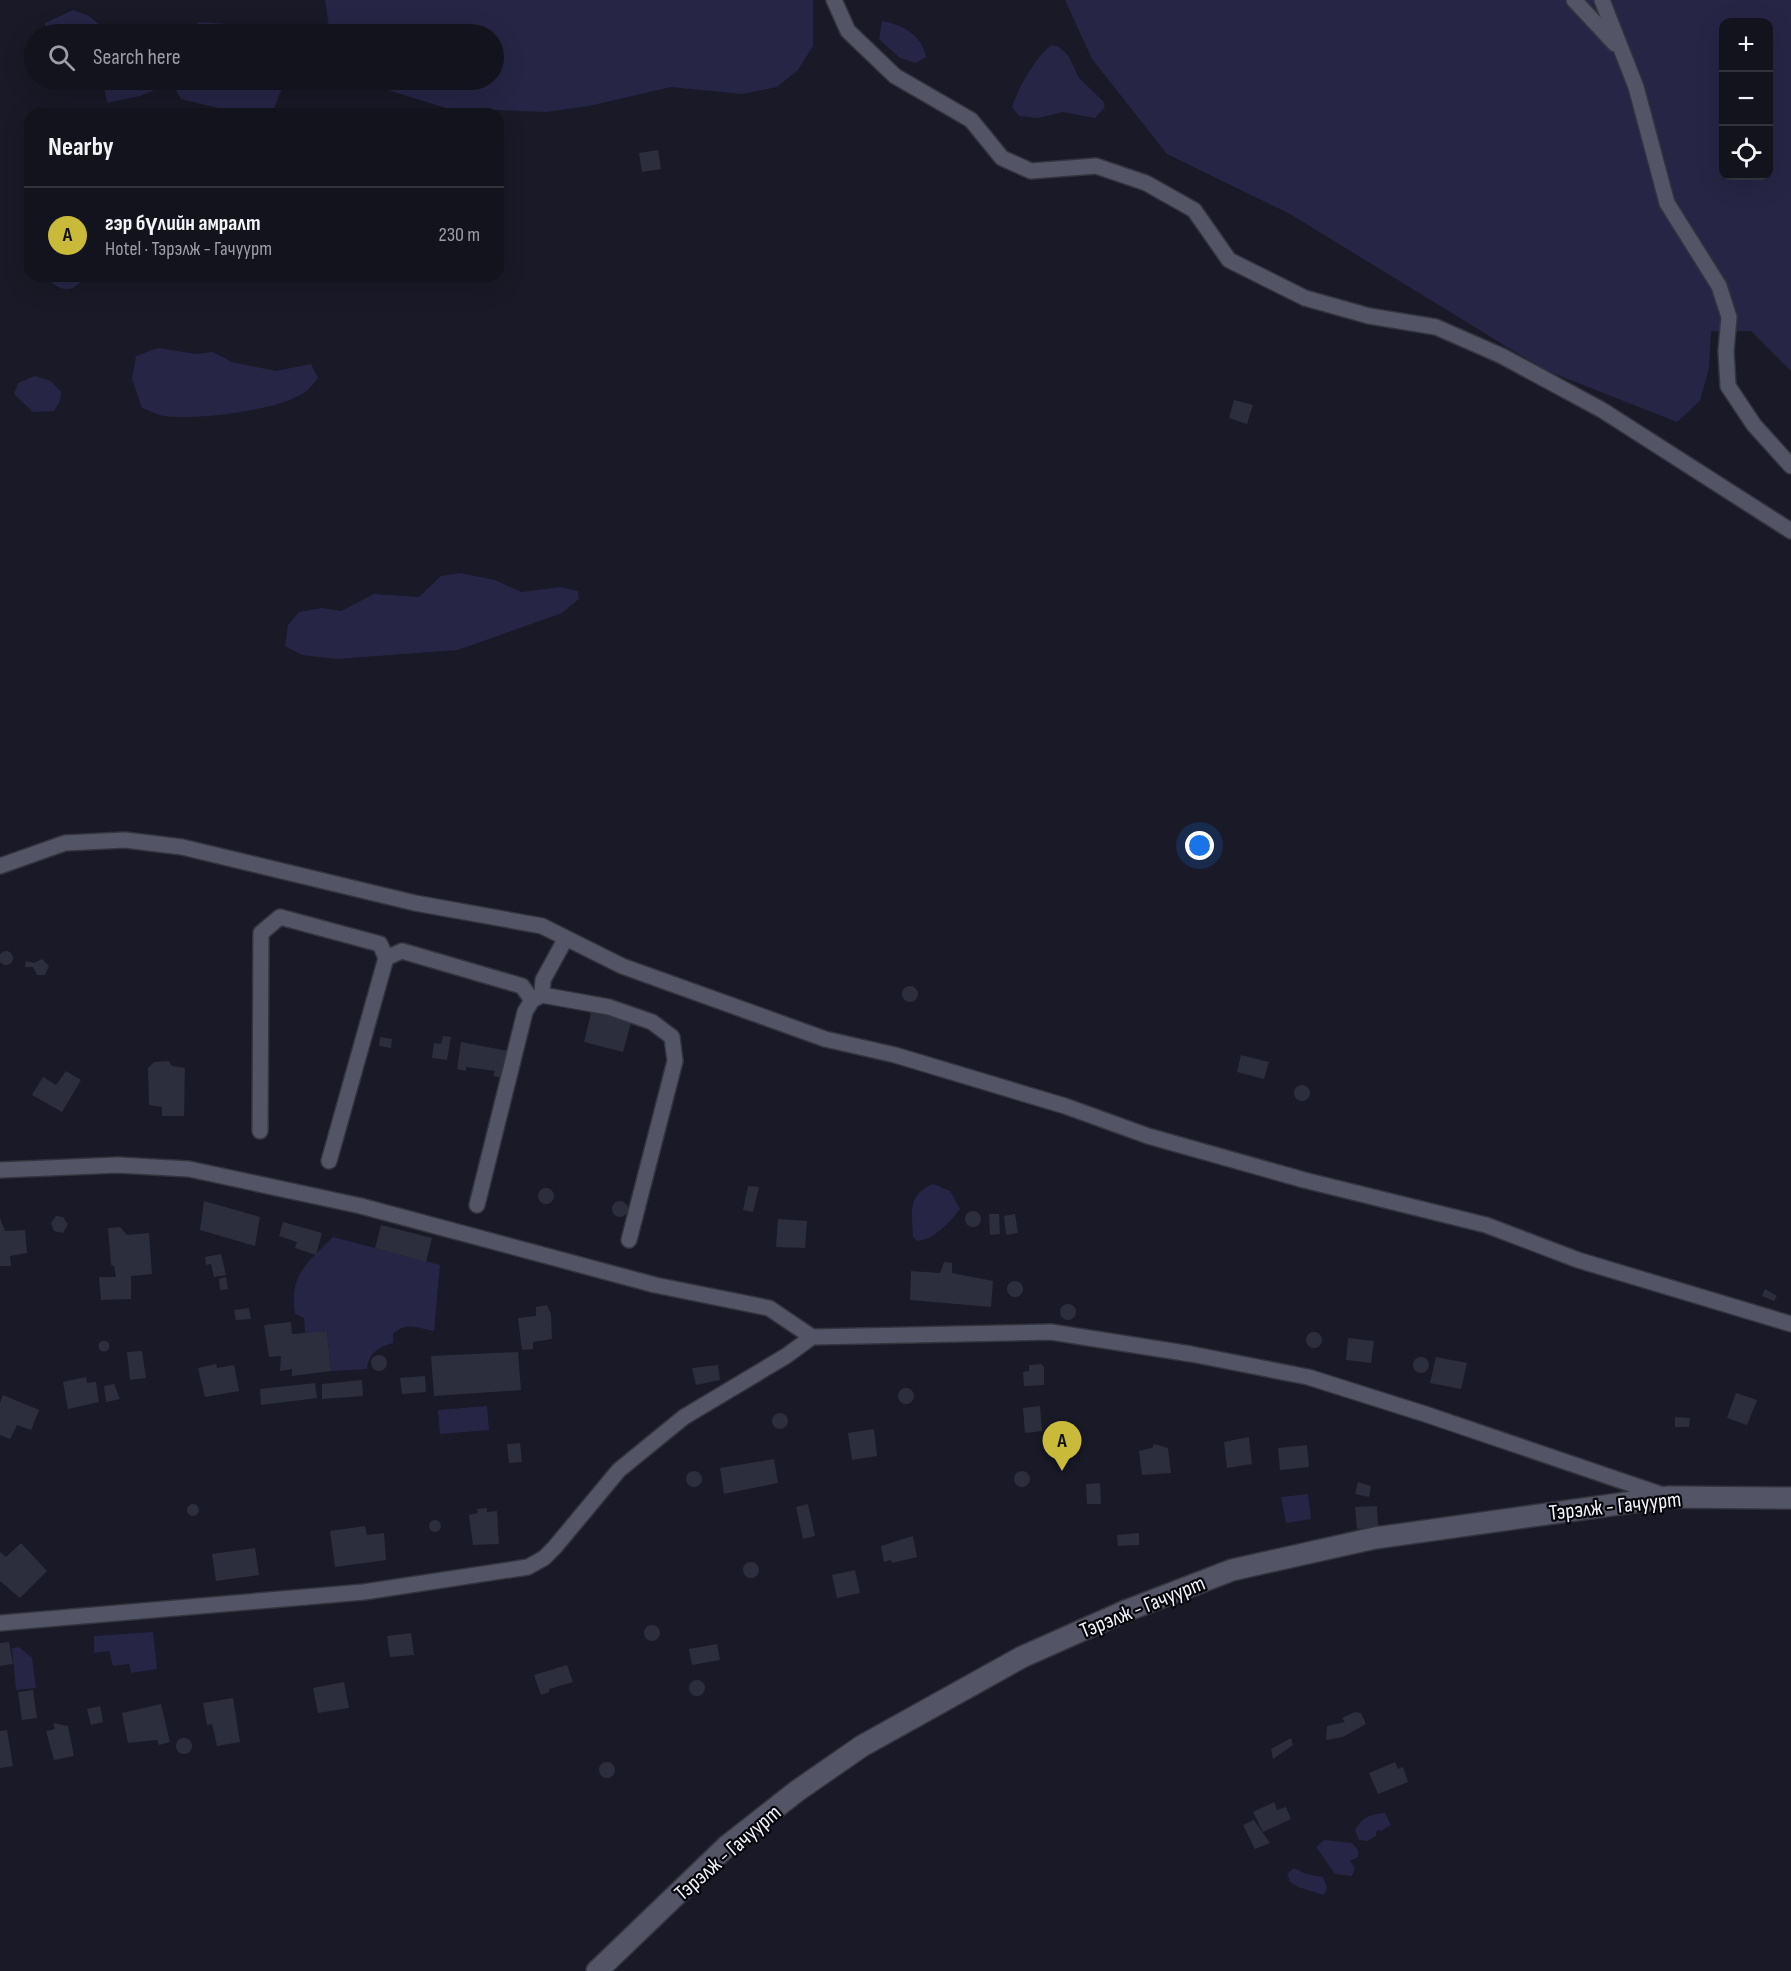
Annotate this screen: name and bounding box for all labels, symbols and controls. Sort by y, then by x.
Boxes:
map controls [1719,18,1773,180]
button: + [1719,18,1773,72]
search box [24,24,504,90]
icon: search [45,41,78,74]
text: Search here [93,44,180,71]
button: − [1719,72,1773,126]
button: locate [1719,126,1773,180]
text: Nearby [48,132,114,163]
text: гэр бүлийн амралт [105,210,260,237]
text: A [63,223,72,247]
text: 230 m [438,223,480,247]
text: Hotel · Тэрэлж - Гачуурт [105,237,272,261]
your location [1185,831,1214,860]
pin: A [1042,1422,1082,1471]
street label: Тэрэлж - Гачуурт [1548,1486,1683,1527]
street label: Тэрэлж - Гачуурт [1076,1570,1209,1645]
street label: Тэрэлж - Гачуурт [669,1799,787,1907]

